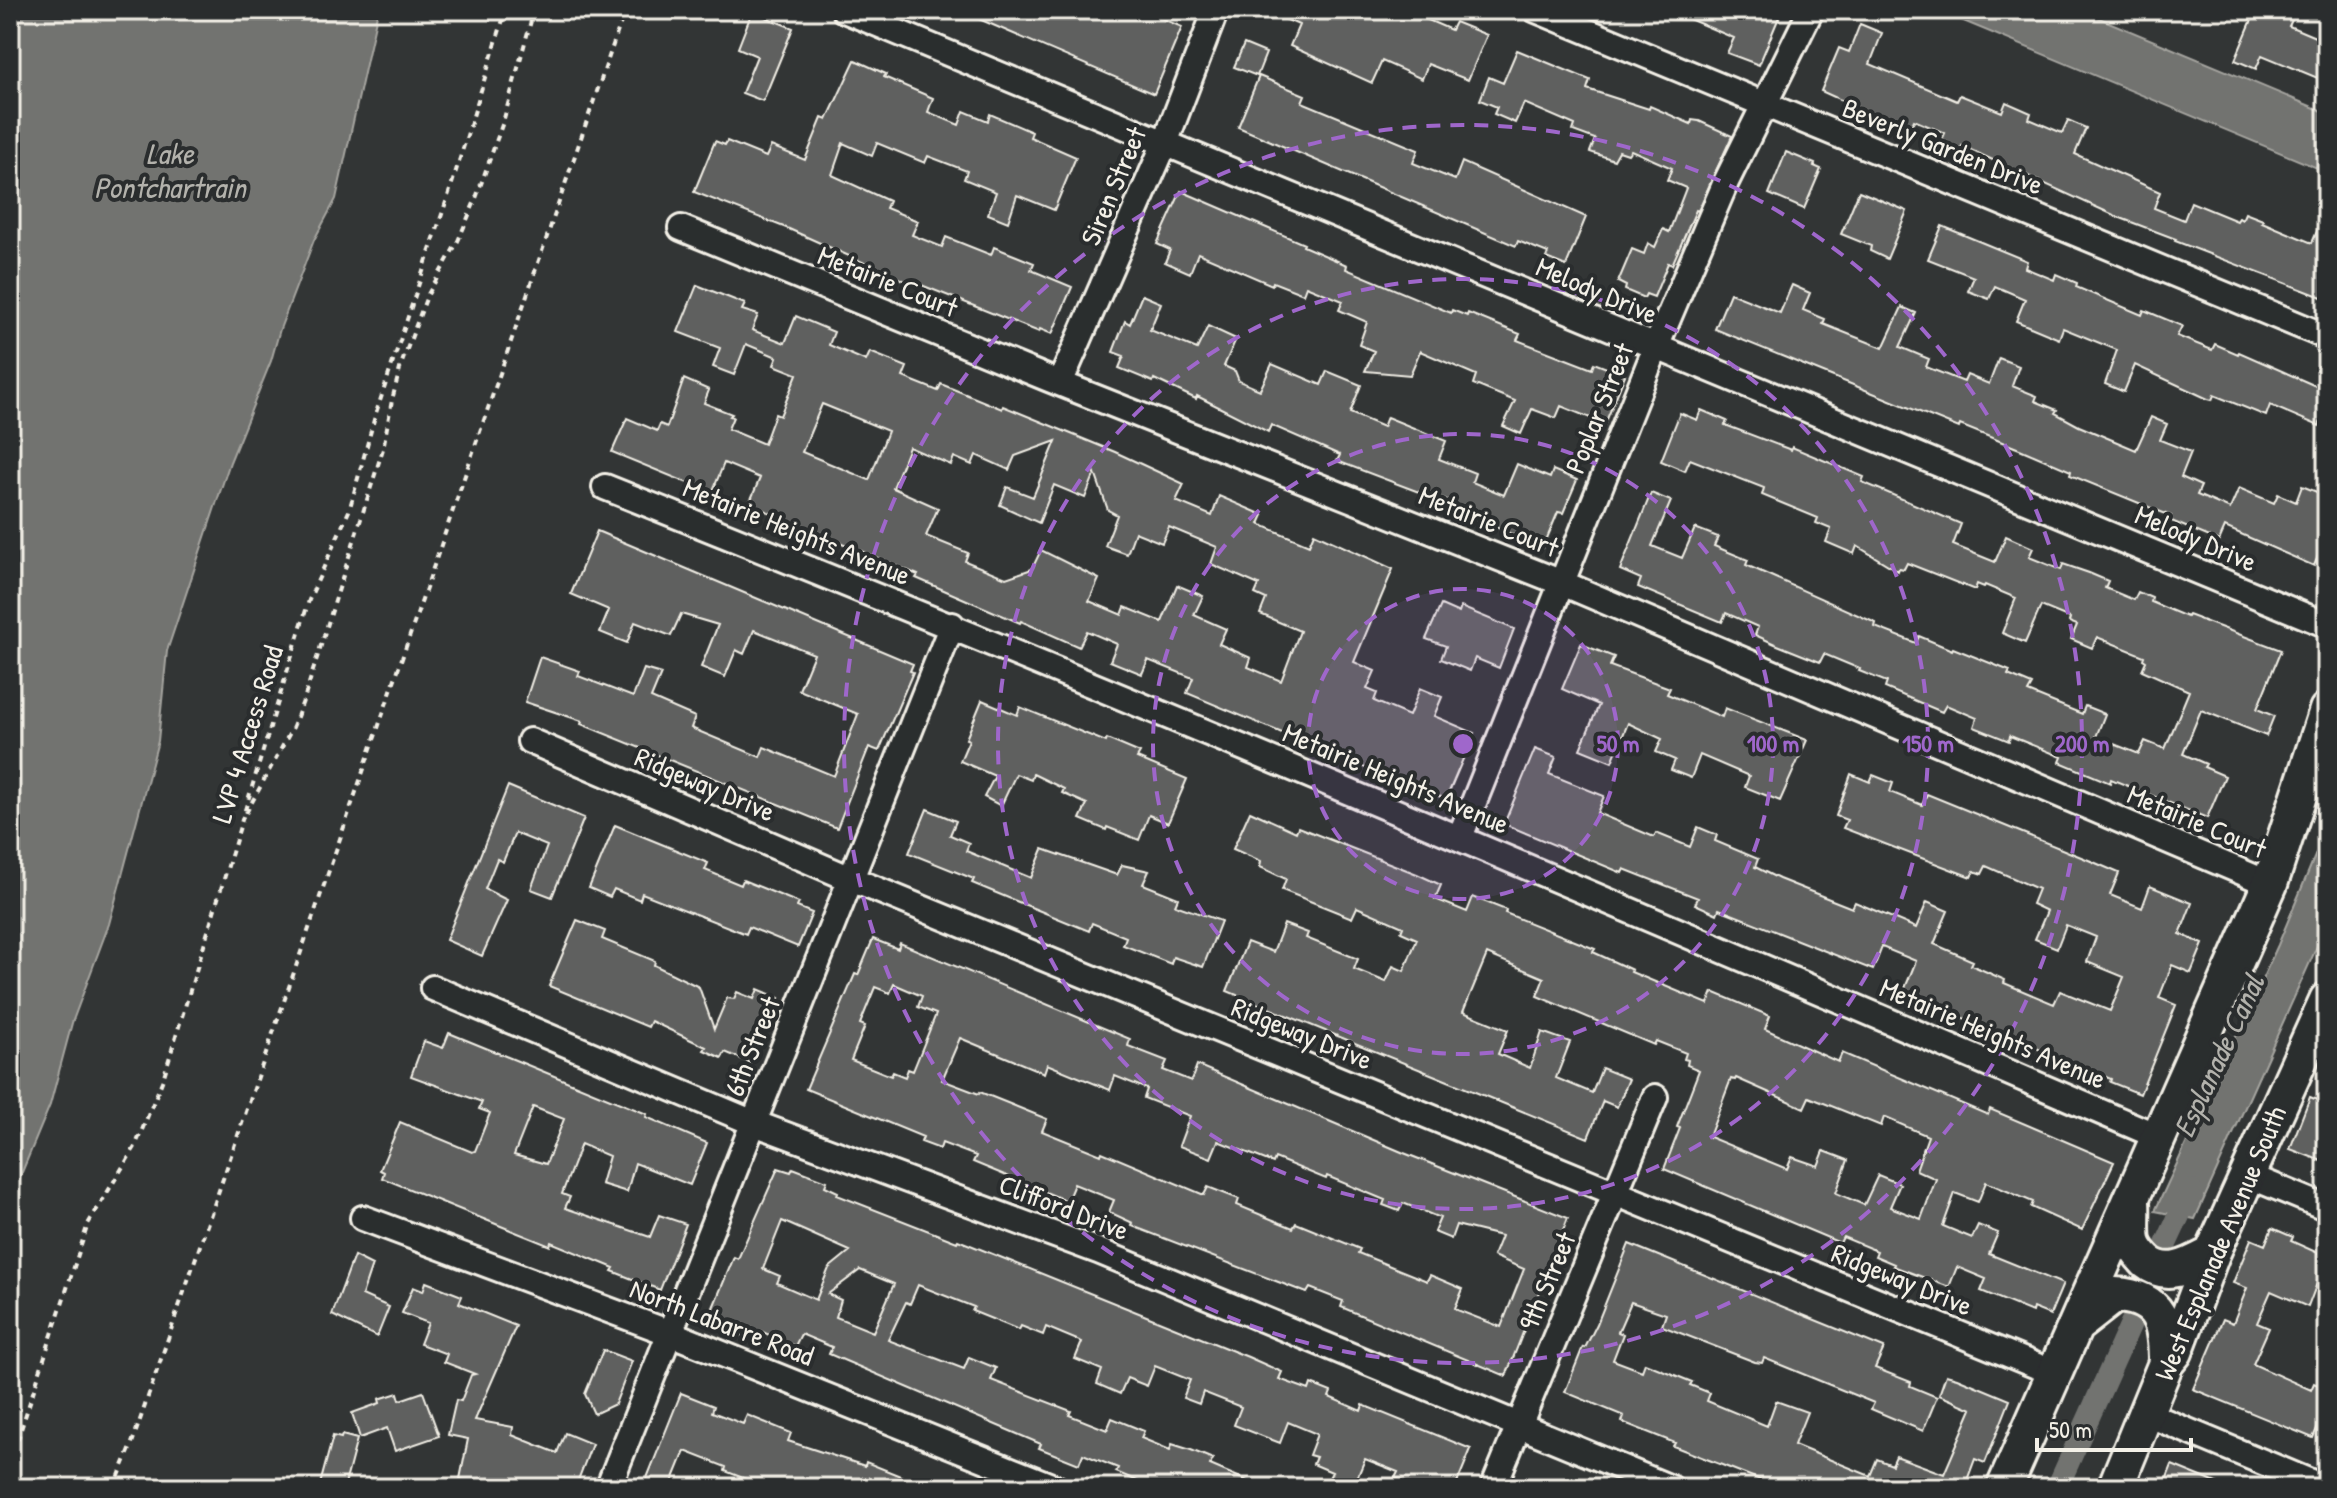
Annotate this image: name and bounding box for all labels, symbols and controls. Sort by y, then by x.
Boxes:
street label: Beverly Garden Drive [1837,88,2049,204]
street label: Siren Street [1071,121,1155,251]
water label: Lake Pontchartrain [94,133,248,207]
street label: Metairie Court [812,236,964,326]
street label: Melody Drive [1530,247,1664,333]
street label: Poplar Street [1556,337,1643,479]
street label: Metairie Heights Avenue [678,468,916,594]
street label: Metairie Court [1413,476,1565,566]
street label: Melody Drive [2129,495,2263,581]
street label: LVP 4 Access Road [202,641,292,827]
street label: Metairie Heights Avenue [1277,713,1515,843]
text: 50 m [1597,727,1639,759]
text: 100 m [1747,727,1799,759]
text: 150 m [1902,727,1954,759]
text: 200 m [2055,727,2109,759]
centre of rings [1449,730,1477,758]
street label: Ridgeway Drive [629,738,781,830]
street label: Metairie Court [2122,775,2273,867]
water label: Esplanade Canal [2163,966,2275,1144]
street label: Metairie Heights Avenue [1874,968,2112,1098]
street label: Ridgeway Drive [1226,988,1378,1078]
street label: 6th Street [715,990,789,1101]
street label: West Esplanade Avenue South [2145,1100,2295,1386]
street label: Clifford Drive [994,1165,1134,1249]
street label: 9th Street [1509,1226,1585,1336]
street label: Ridgeway Drive [1826,1234,1978,1324]
street label: North Labarre Road [625,1270,819,1374]
scale bar [2037,1402,2191,1452]
text: 50 m [2049,1413,2092,1445]

